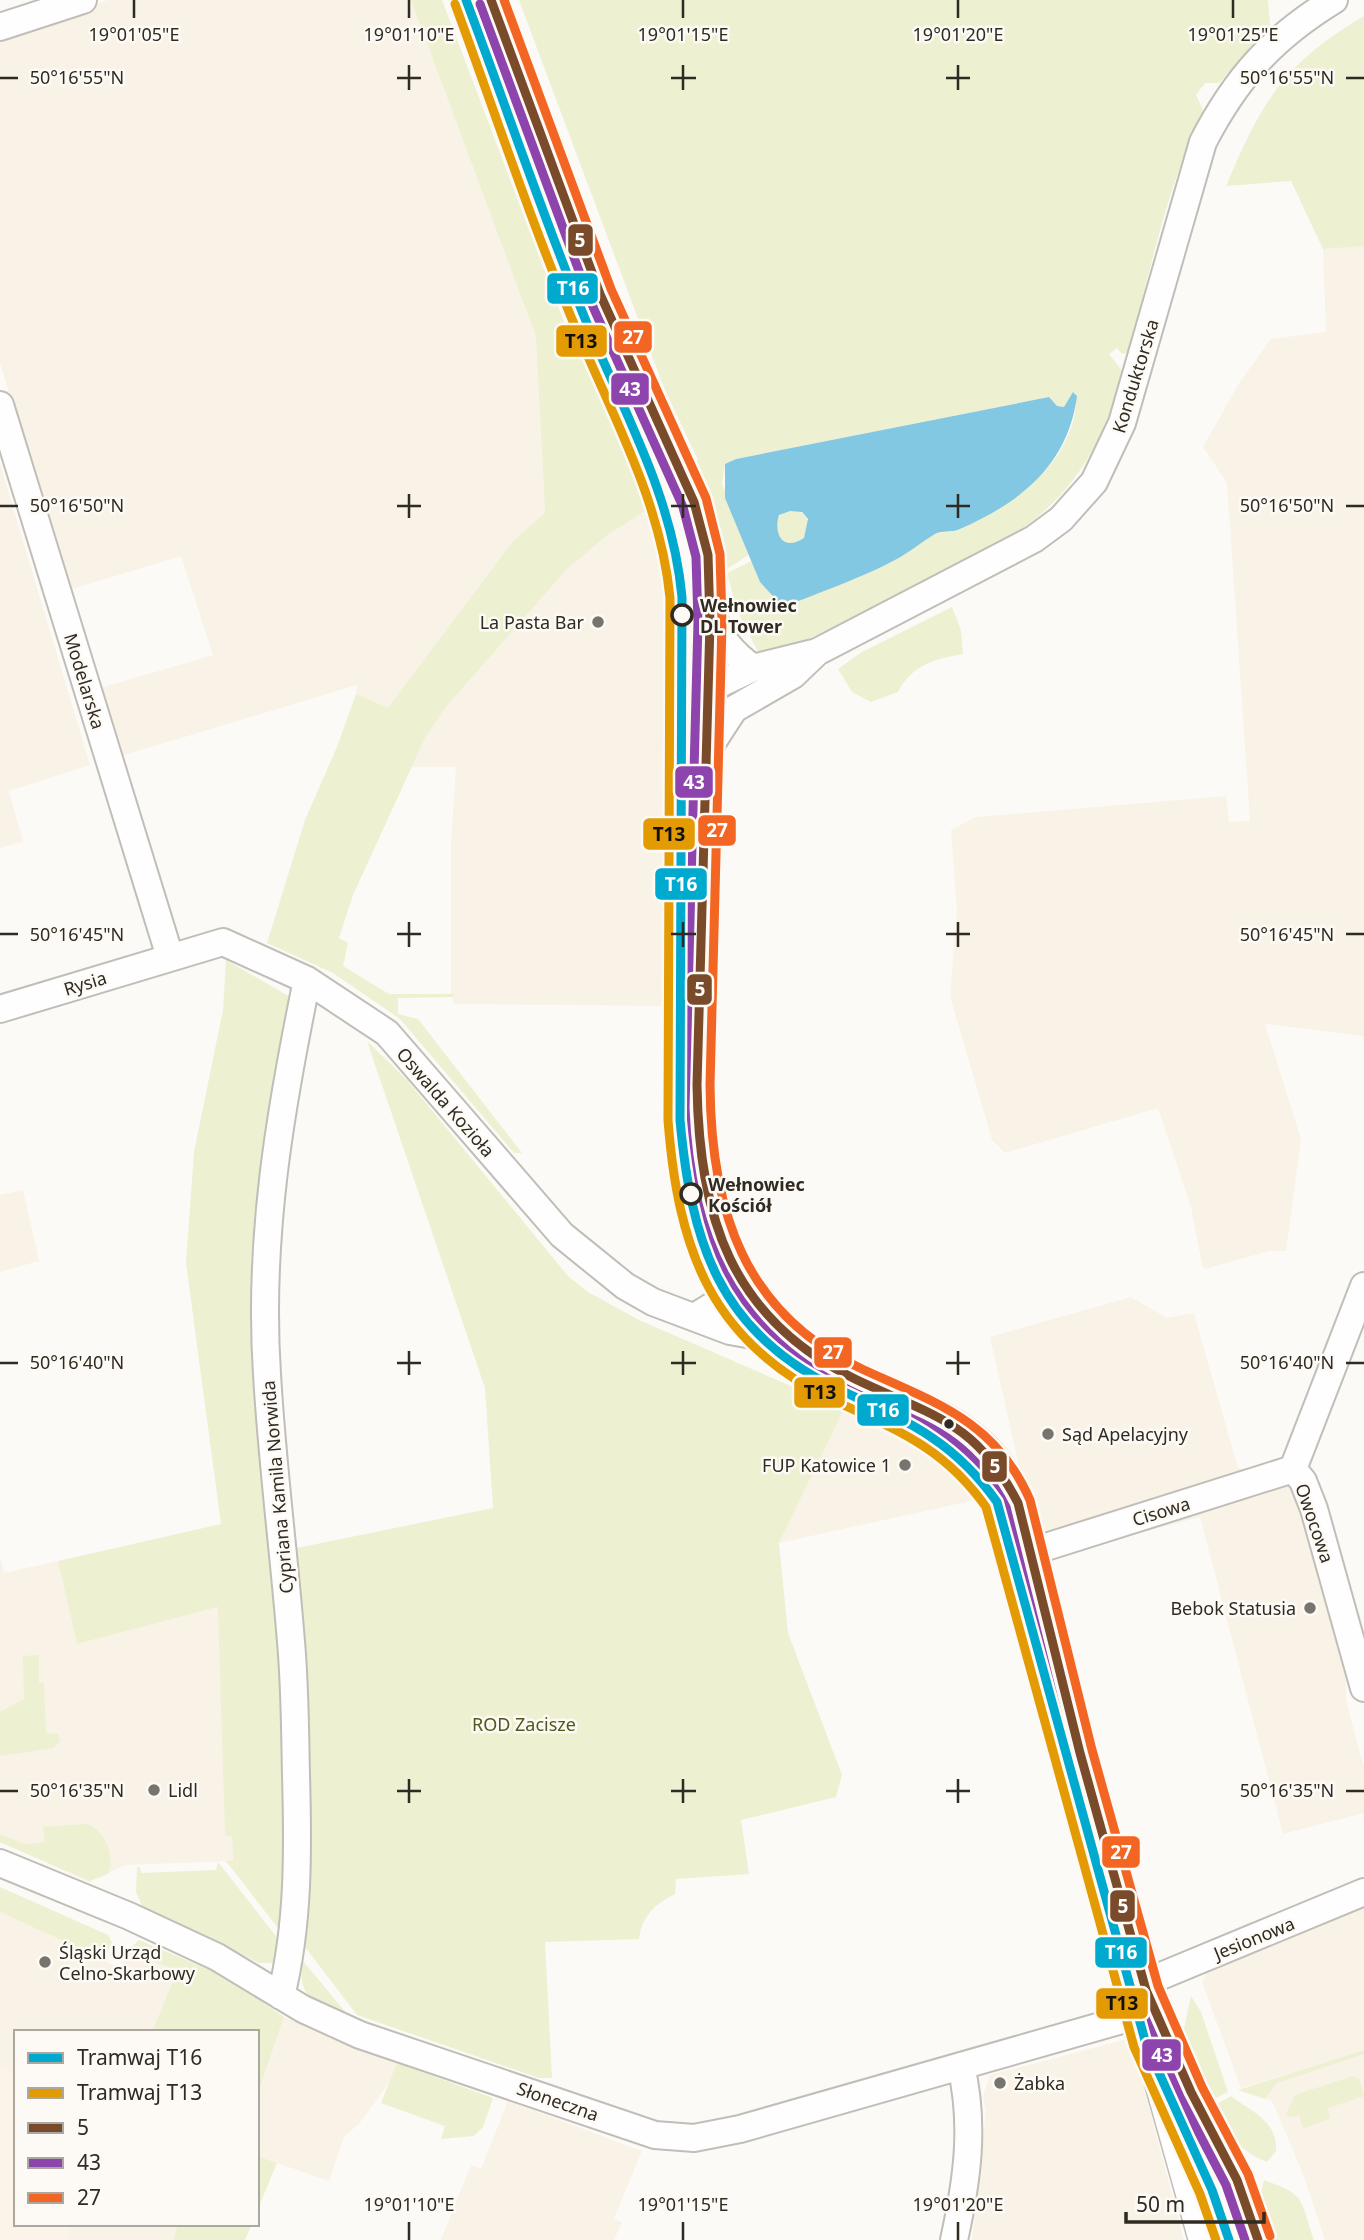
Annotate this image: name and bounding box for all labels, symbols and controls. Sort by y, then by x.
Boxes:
text: 19°01'05"E [89,22,179,46]
text: 19°01'10"E [364,22,454,46]
text: 19°01'15"E [638,22,728,46]
text: 19°01'20"E [913,22,1003,46]
text: 19°01'25"E [1188,22,1278,46]
text: 50°16'55"N [30,65,124,89]
text: 50°16'55"N [1240,65,1334,89]
line badge: 5 [567,223,594,257]
text: 5 [575,227,585,253]
line badge: T16 [546,272,599,305]
text: T16 [557,275,589,301]
street label: Konduktorska [1106,316,1164,436]
line badge: 27 [613,320,653,354]
line badge: T13 [555,324,608,358]
text: 27 [622,324,644,350]
text: T13 [565,328,597,354]
line badge: 43 [610,372,650,406]
text: 43 [619,376,641,402]
text: 50°16'50"N [30,493,124,517]
text: 50°16'50"N [1240,493,1334,517]
place label: Wełnowiec DL Tower [700,593,797,638]
marker: Wełnowiec DL Tower [671,604,693,626]
place label: La Pasta Bar [480,610,585,634]
marker: La Pasta Bar [590,614,606,630]
street label: Modelarska [59,630,111,732]
line badge: 43 [674,765,714,799]
text: 43 [683,769,705,795]
line badge: 27 [697,814,737,847]
line badge: T13 [642,817,696,851]
text: 27 [706,817,728,843]
text: T13 [653,821,685,847]
line badge: T16 [654,867,708,901]
text: T16 [665,871,697,897]
text: 50°16'45"N [30,922,124,946]
text: 50°16'45"N [1240,922,1334,946]
street label: Rysia [61,965,109,1001]
line badge: 5 [686,973,713,1006]
text: 5 [695,976,705,1002]
street label: Oswalda Kozioła [392,1042,500,1162]
place label: Wełnowiec Kościół [708,1172,805,1217]
marker: Wełnowiec Kościół [680,1183,702,1205]
line badge: 27 [813,1336,853,1369]
text: 27 [822,1339,844,1365]
text: 50°16'40"N [30,1350,124,1374]
text: 50°16'40"N [1240,1350,1334,1374]
line badge: T13 [793,1376,846,1409]
street label: Cypriana Kamila Norwida [256,1379,298,1595]
text: T13 [804,1379,836,1405]
line badge: T16 [856,1393,910,1427]
text: T16 [867,1397,899,1423]
unlabelled marker [942,1417,956,1431]
place label: Sąd Apelacyjny [1062,1422,1189,1446]
marker: Sąd Apelacyjny [1040,1426,1056,1442]
line badge: 5 [981,1450,1008,1483]
place label: FUP Katowice 1 [762,1453,891,1477]
text: 5 [990,1453,1000,1479]
marker: FUP Katowice 1 [897,1457,913,1473]
street label: Owocowa [1290,1480,1340,1566]
street label: Cisowa [1129,1491,1193,1531]
place label: Bebok Statusia [1170,1596,1296,1620]
marker: Bebok Statusia [1302,1600,1318,1616]
park label: ROD Zacisze [472,1712,576,1736]
text: 50°16'35"N [30,1778,124,1802]
place label: Lidl [168,1778,198,1802]
text: 50°16'35"N [1240,1778,1334,1802]
marker: Lidl [146,1782,162,1798]
line badge: 27 [1101,1835,1141,1869]
text: 27 [1110,1839,1132,1865]
line badge: 5 [1109,1889,1136,1923]
text: 5 [1118,1893,1128,1919]
street label: Jesionowa [1208,1911,1298,1966]
line badge: T16 [1094,1936,1148,1969]
text: T16 [1105,1939,1137,1965]
place label: Śląski Urząd Celno-Skarbowy [59,1940,196,1985]
marker: Śląski Urząd Celno-Skarbowy [37,1954,53,1970]
line badge: T13 [1095,1987,1149,2020]
text: T13 [1106,1990,1138,2016]
legend [14,2030,259,2226]
line badge: 43 [1141,2038,1182,2072]
text: 43 [1151,2042,1173,2068]
text: Tramwaj T16 [77,2043,202,2071]
place label: Żabka [1014,2071,1065,2095]
marker: Żabka [992,2075,1008,2091]
street label: Słoneczna [514,2076,602,2126]
text: Tramwaj T13 [77,2078,202,2106]
text: 5 [77,2113,89,2141]
text: 43 [77,2148,101,2176]
scale bar [1126,2180,1264,2224]
text: 27 [77,2183,101,2211]
text: 50 m [1136,2190,1185,2218]
text: 19°01'10"E [364,2192,454,2216]
text: 19°01'15"E [638,2192,728,2216]
text: 19°01'20"E [913,2192,1003,2216]

